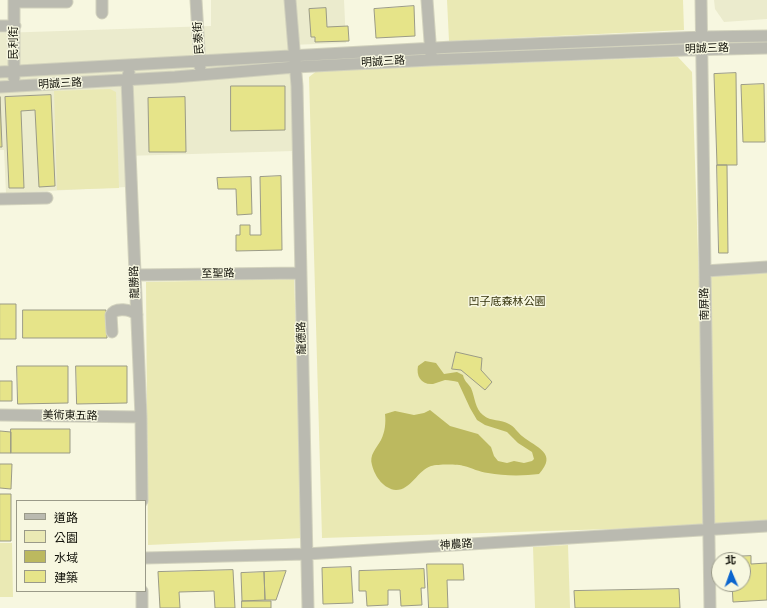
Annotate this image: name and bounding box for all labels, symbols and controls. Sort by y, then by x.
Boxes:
street label: 民泰街 [191,21,207,55]
street label: 民利街 [7,27,21,59]
street label: 明誠三路 [685,42,729,56]
street label: 明誠三路 [361,54,405,70]
street label: 明誠三路 [38,76,82,92]
street label: 龍勝路 [128,265,142,299]
street label: 至聖路 [201,267,235,281]
street label: 南屏路 [698,287,712,321]
park label: 凹子底森林公園 [469,295,545,309]
street label: 龍德路 [295,321,309,355]
street label: 美術東五路 [42,409,98,423]
legend [16,500,146,592]
text: 道路 [54,511,78,525]
text: 公園 [54,531,78,545]
street label: 神農路 [439,537,473,553]
text: 水域 [54,551,78,565]
north arrow [711,552,751,592]
text: 北 [725,554,736,567]
text: 建築 [54,571,78,585]

